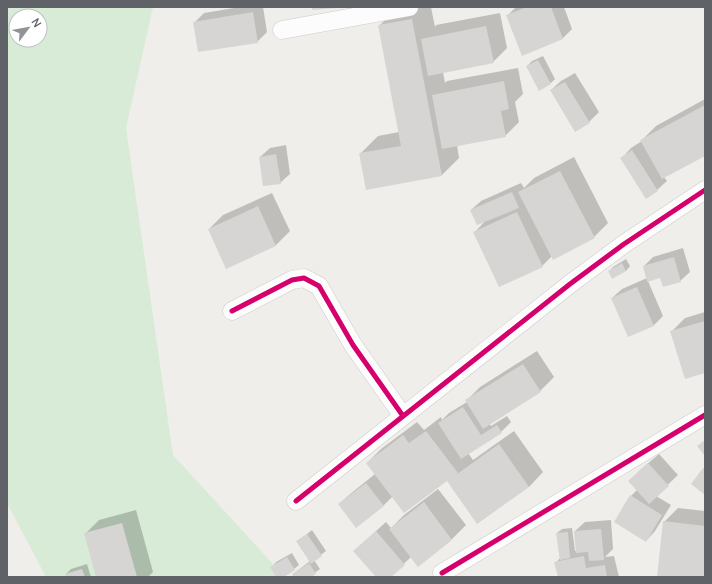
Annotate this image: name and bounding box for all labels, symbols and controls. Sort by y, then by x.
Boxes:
north arrow [8,8,48,48]
text: N [28,15,45,30]

